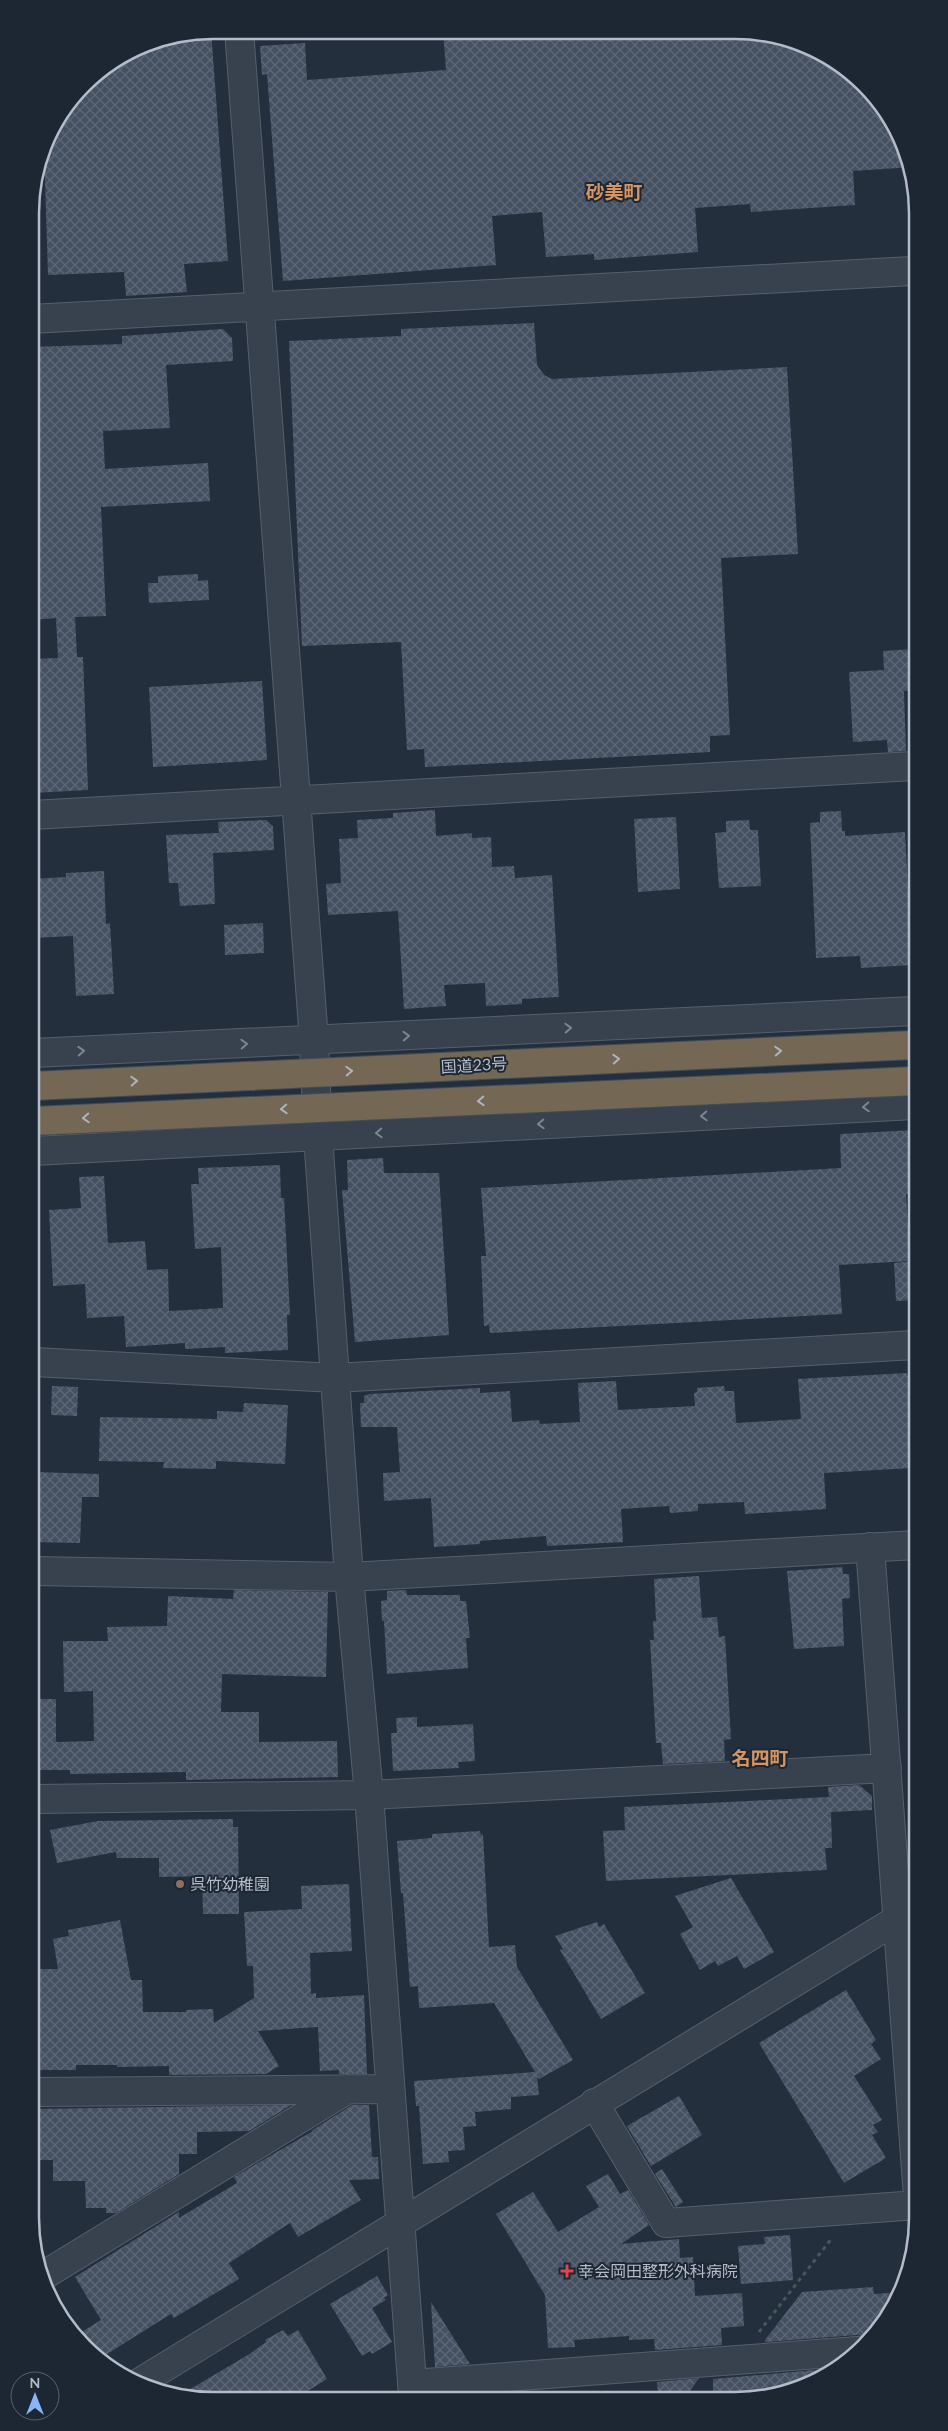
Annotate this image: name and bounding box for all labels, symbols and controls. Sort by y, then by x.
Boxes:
district label: 砂美町 [585,180,643,203]
one-way arrow [565,1023,573,1034]
one-way arrow [402,1031,410,1042]
one-way arrow [240,1039,248,1049]
one-way arrow [78,1046,86,1057]
one-way arrow [775,1046,783,1057]
street label: 国道23号 [440,1053,508,1076]
one-way arrow [612,1053,620,1064]
one-way arrow [346,1066,353,1076]
one-way arrow [130,1076,138,1086]
one-way arrow [477,1095,485,1106]
one-way arrow [862,1102,870,1113]
one-way arrow [280,1104,288,1115]
one-way arrow [699,1110,707,1121]
one-way arrow [82,1113,90,1124]
one-way arrow [537,1119,545,1130]
one-way arrow [375,1127,383,1138]
district label: 名四町 [731,1746,789,1769]
place label: 呉竹幼稚園 [190,1874,270,1893]
marker: 呉竹幼稚園 [174,1878,186,1890]
place label: 幸会岡田整形外科病院 [578,2261,738,2280]
marker: 幸会岡田整形外科病院 [560,2264,574,2278]
north arrow [10,2371,60,2421]
text: N [30,2374,40,2391]

